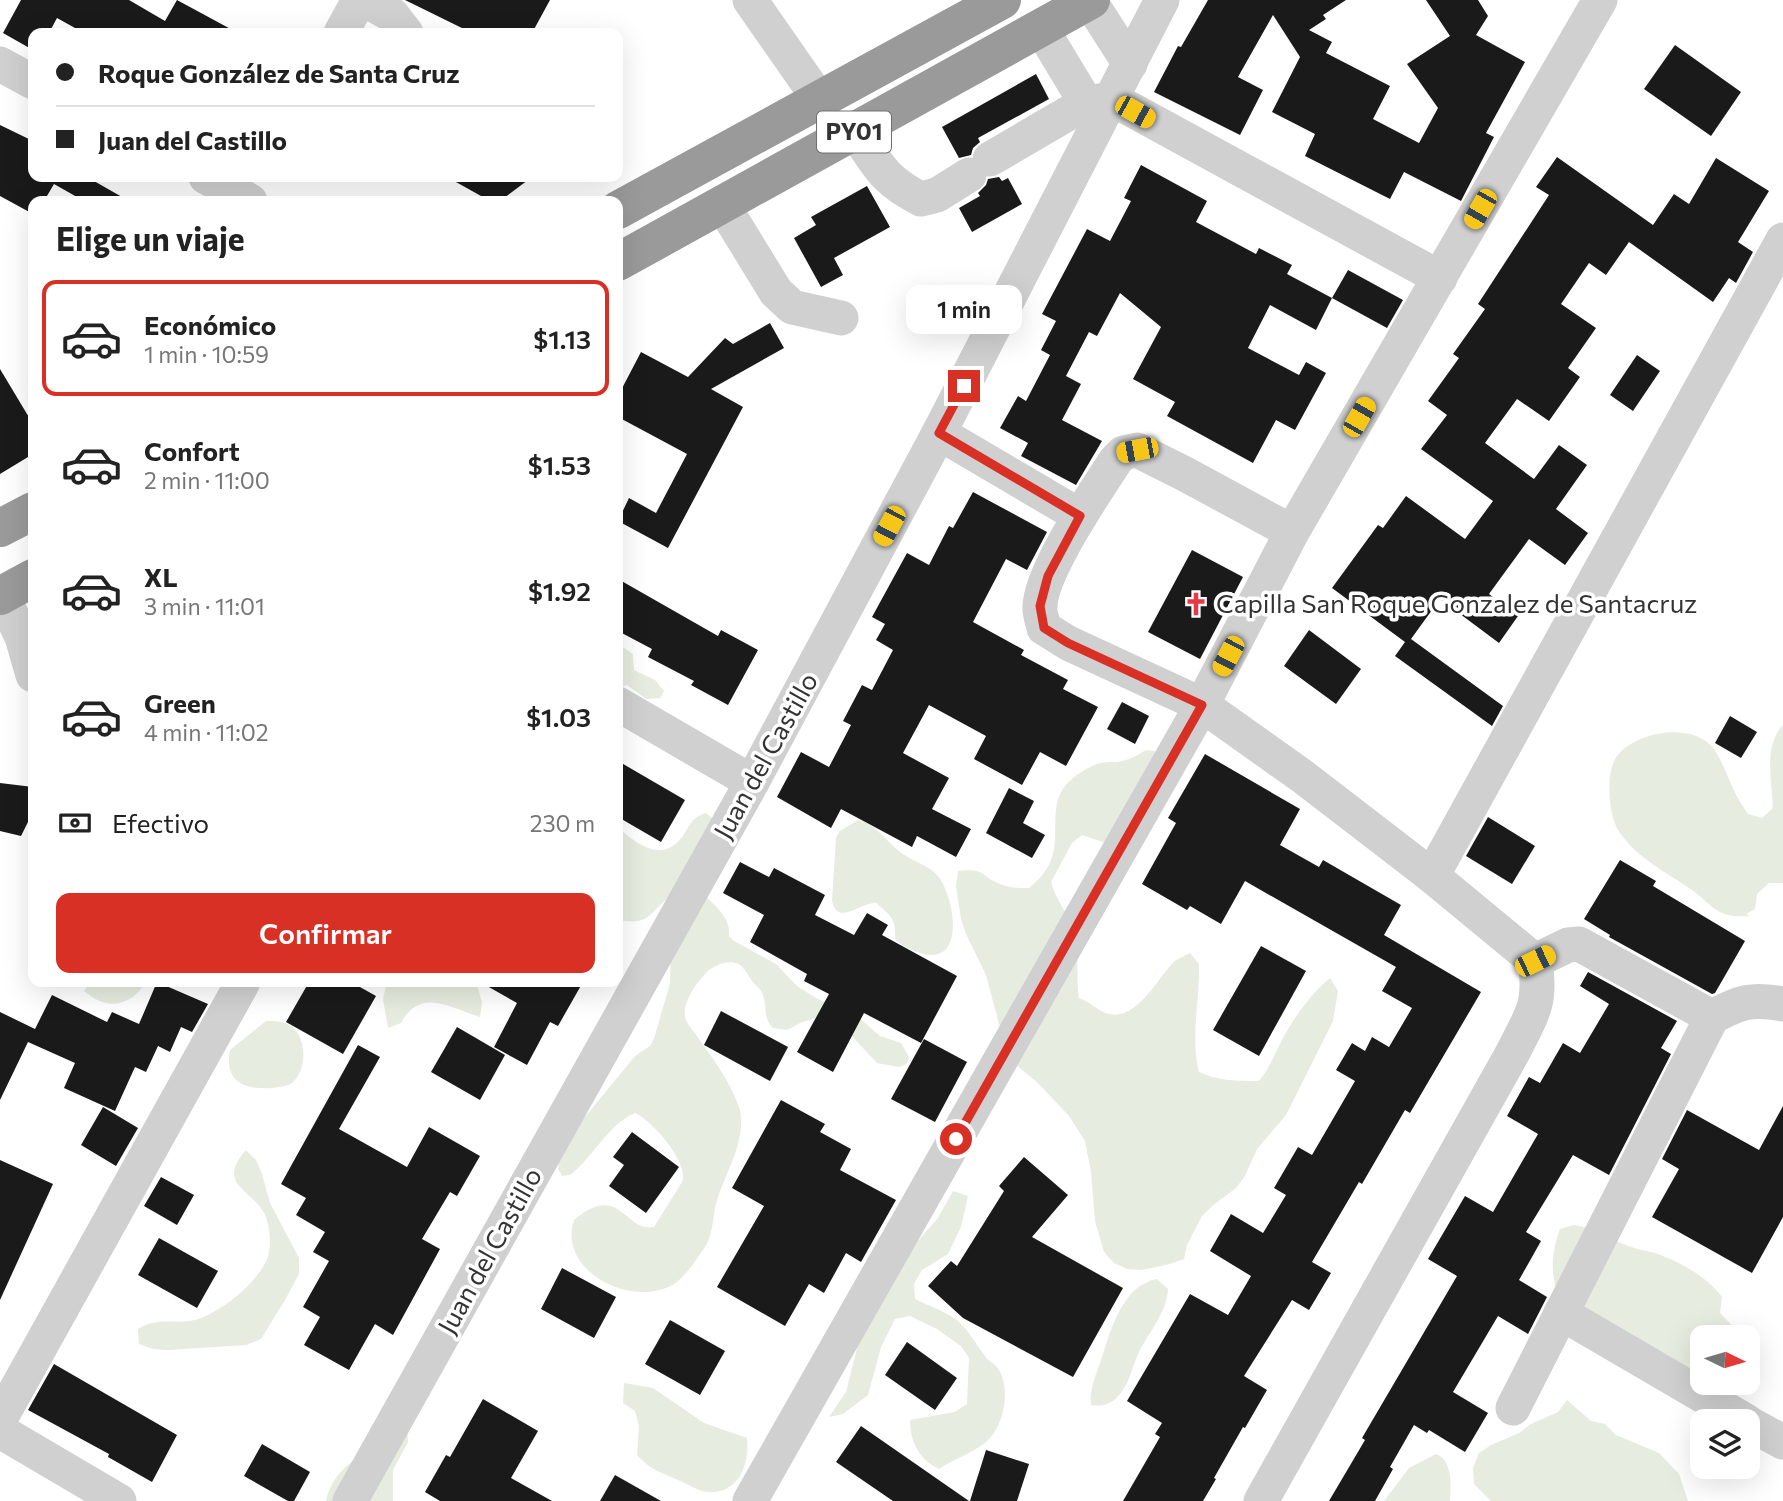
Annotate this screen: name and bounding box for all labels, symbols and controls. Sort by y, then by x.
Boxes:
text: Roque González de Santa Cruz [98,57,460,88]
car [1112,93,1159,131]
road number: PY01 [817,112,891,152]
text: Juan del Castillo [98,124,287,155]
car [1461,186,1500,232]
text: Elige un viaje [56,218,245,258]
callout: 1 min [906,284,1022,334]
text: 1 min [937,295,991,323]
icon: car [60,307,123,370]
text: Económico [144,309,276,340]
text: $1.13 [533,323,591,354]
text: 1 min · 10:59 [144,340,269,368]
route end [948,370,980,402]
car [1340,394,1379,440]
icon: car [60,433,123,496]
text: Confort [144,435,240,466]
car [1115,436,1160,464]
text: $1.53 [528,449,591,480]
text: 2 min · 11:00 [144,466,270,494]
car [870,503,909,549]
icon: car [60,559,123,622]
text: XL [144,561,178,592]
text: $1.92 [528,575,591,606]
place label: Capilla San Roque Gonzalez de Santacruz [1216,587,1697,618]
church icon: Capilla San Roque Gonzalez de Santacruz [1182,590,1210,618]
text: 3 min · 11:01 [144,592,265,620]
car [1209,633,1248,679]
street label: Juan del Castillo [706,667,823,844]
icon: car [60,685,123,748]
text: Green [144,687,216,718]
text: $1.03 [526,701,591,732]
text: 4 min · 11:02 [144,718,268,746]
icon: cash [56,804,94,842]
text: Efectivo [112,807,209,838]
text: 230 m [530,809,595,837]
button: Confirmar [56,893,595,973]
car [1512,942,1559,980]
route start [940,1123,972,1155]
street label: Juan del Castillo [430,1162,547,1339]
north arrow [1690,1325,1760,1395]
map controls [1690,1325,1760,1479]
button: layers [1690,1409,1760,1479]

